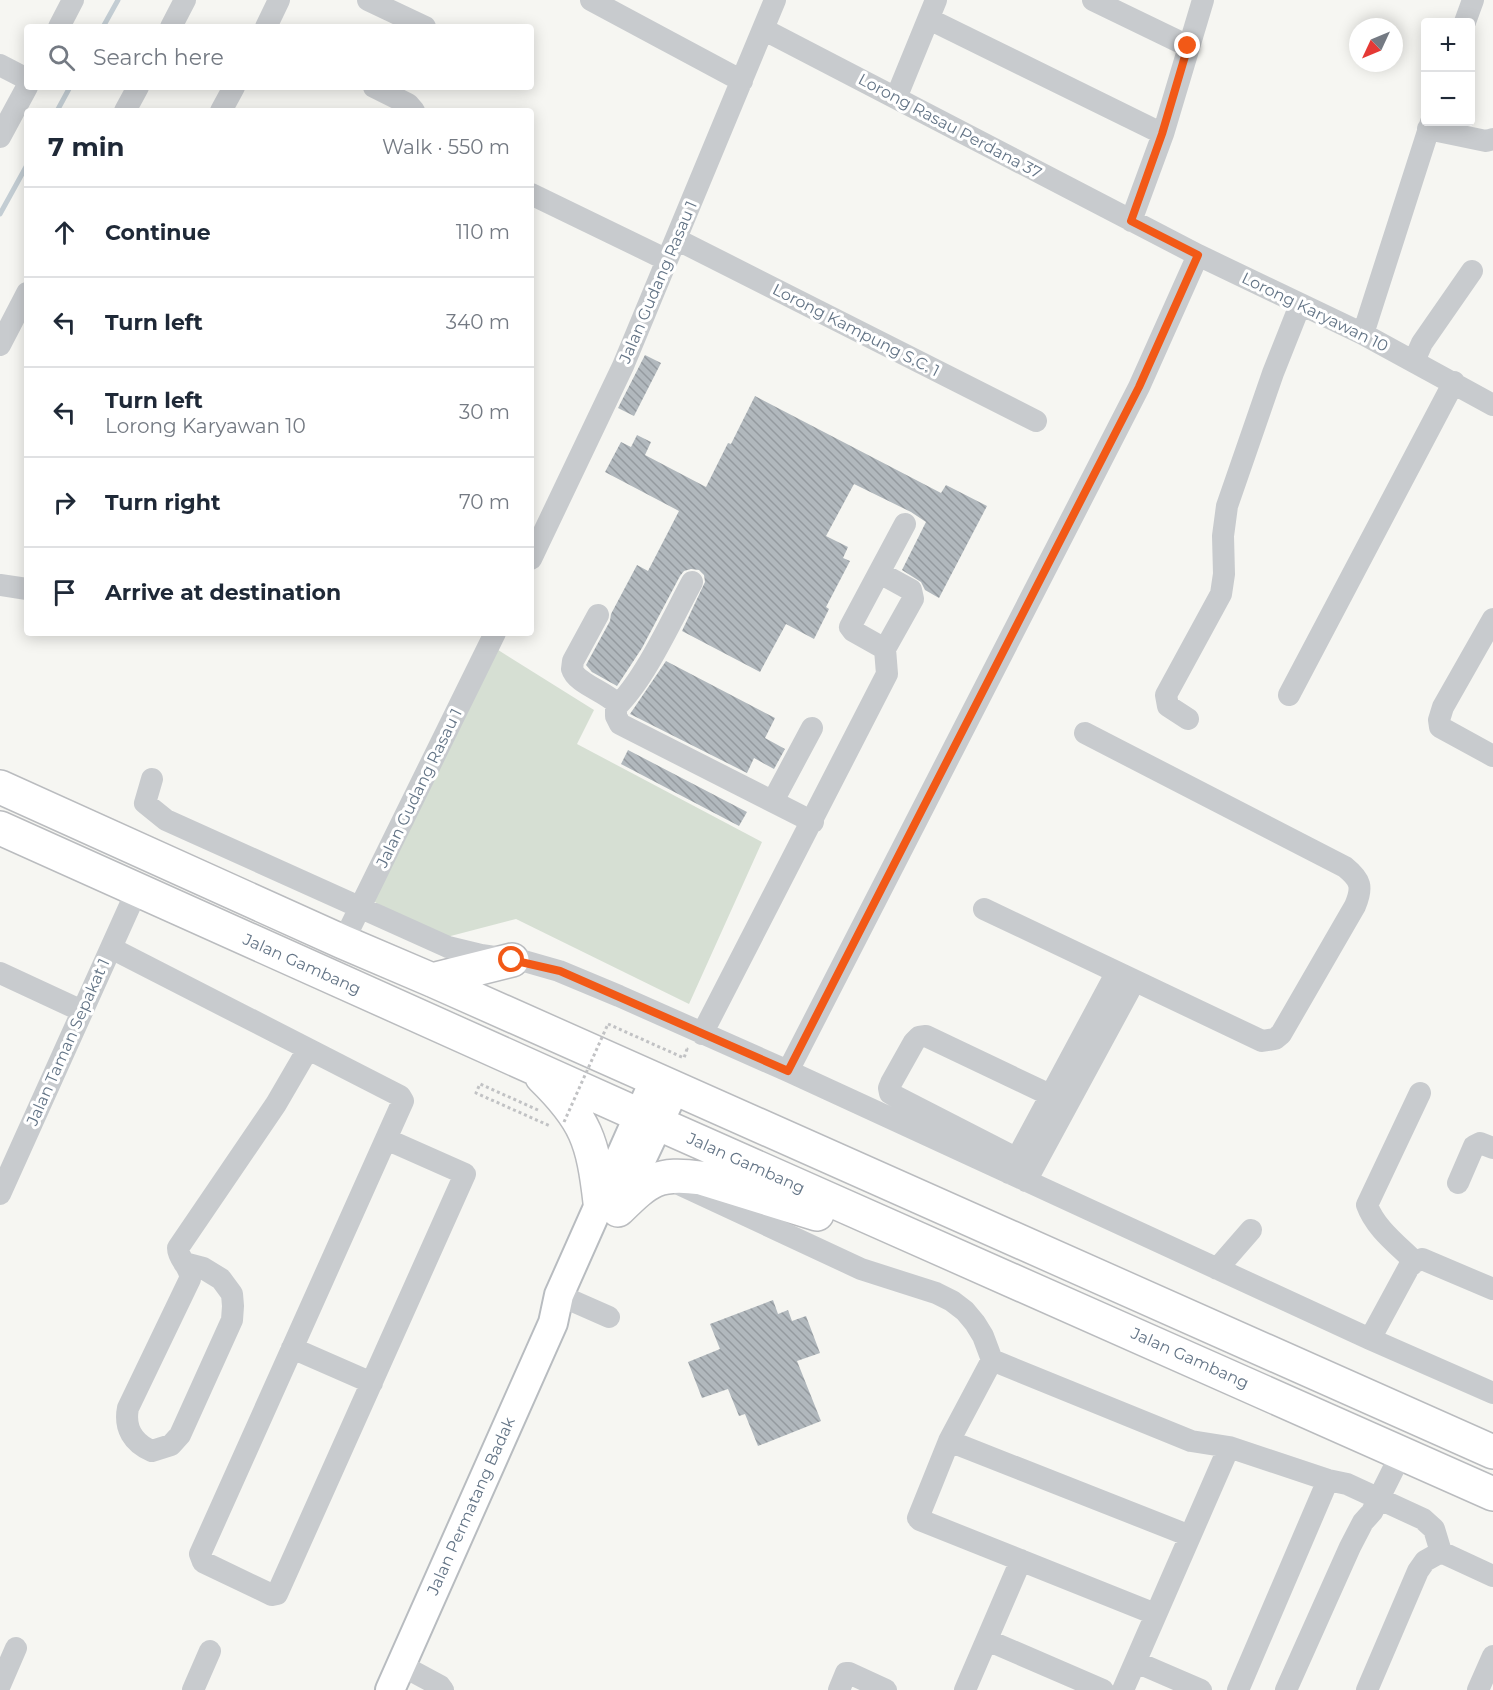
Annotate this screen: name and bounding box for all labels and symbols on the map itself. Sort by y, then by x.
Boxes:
north arrow [1349,18,1403,72]
route end [1174,32,1200,58]
street label: Lorong Rasau Perdana 37 [855,70,1045,182]
street label: Jalan Gudang Rasau 1 [615,198,701,367]
street label: Lorong Karyawan 10 [1239,268,1391,356]
street label: Lorong Kampung S.C. 1 [769,280,943,380]
street label: Jalan Gudang Rasau 1 [372,705,466,871]
street label: Jalan Gambang [239,929,364,999]
route start [498,946,524,972]
street label: Jalan Taman Sepakat 1 [22,956,113,1129]
street label: Jalan Gambang [683,1128,808,1198]
street label: Jalan Gambang [1127,1323,1252,1393]
street label: Jalan Permatang Badak [423,1414,519,1599]

